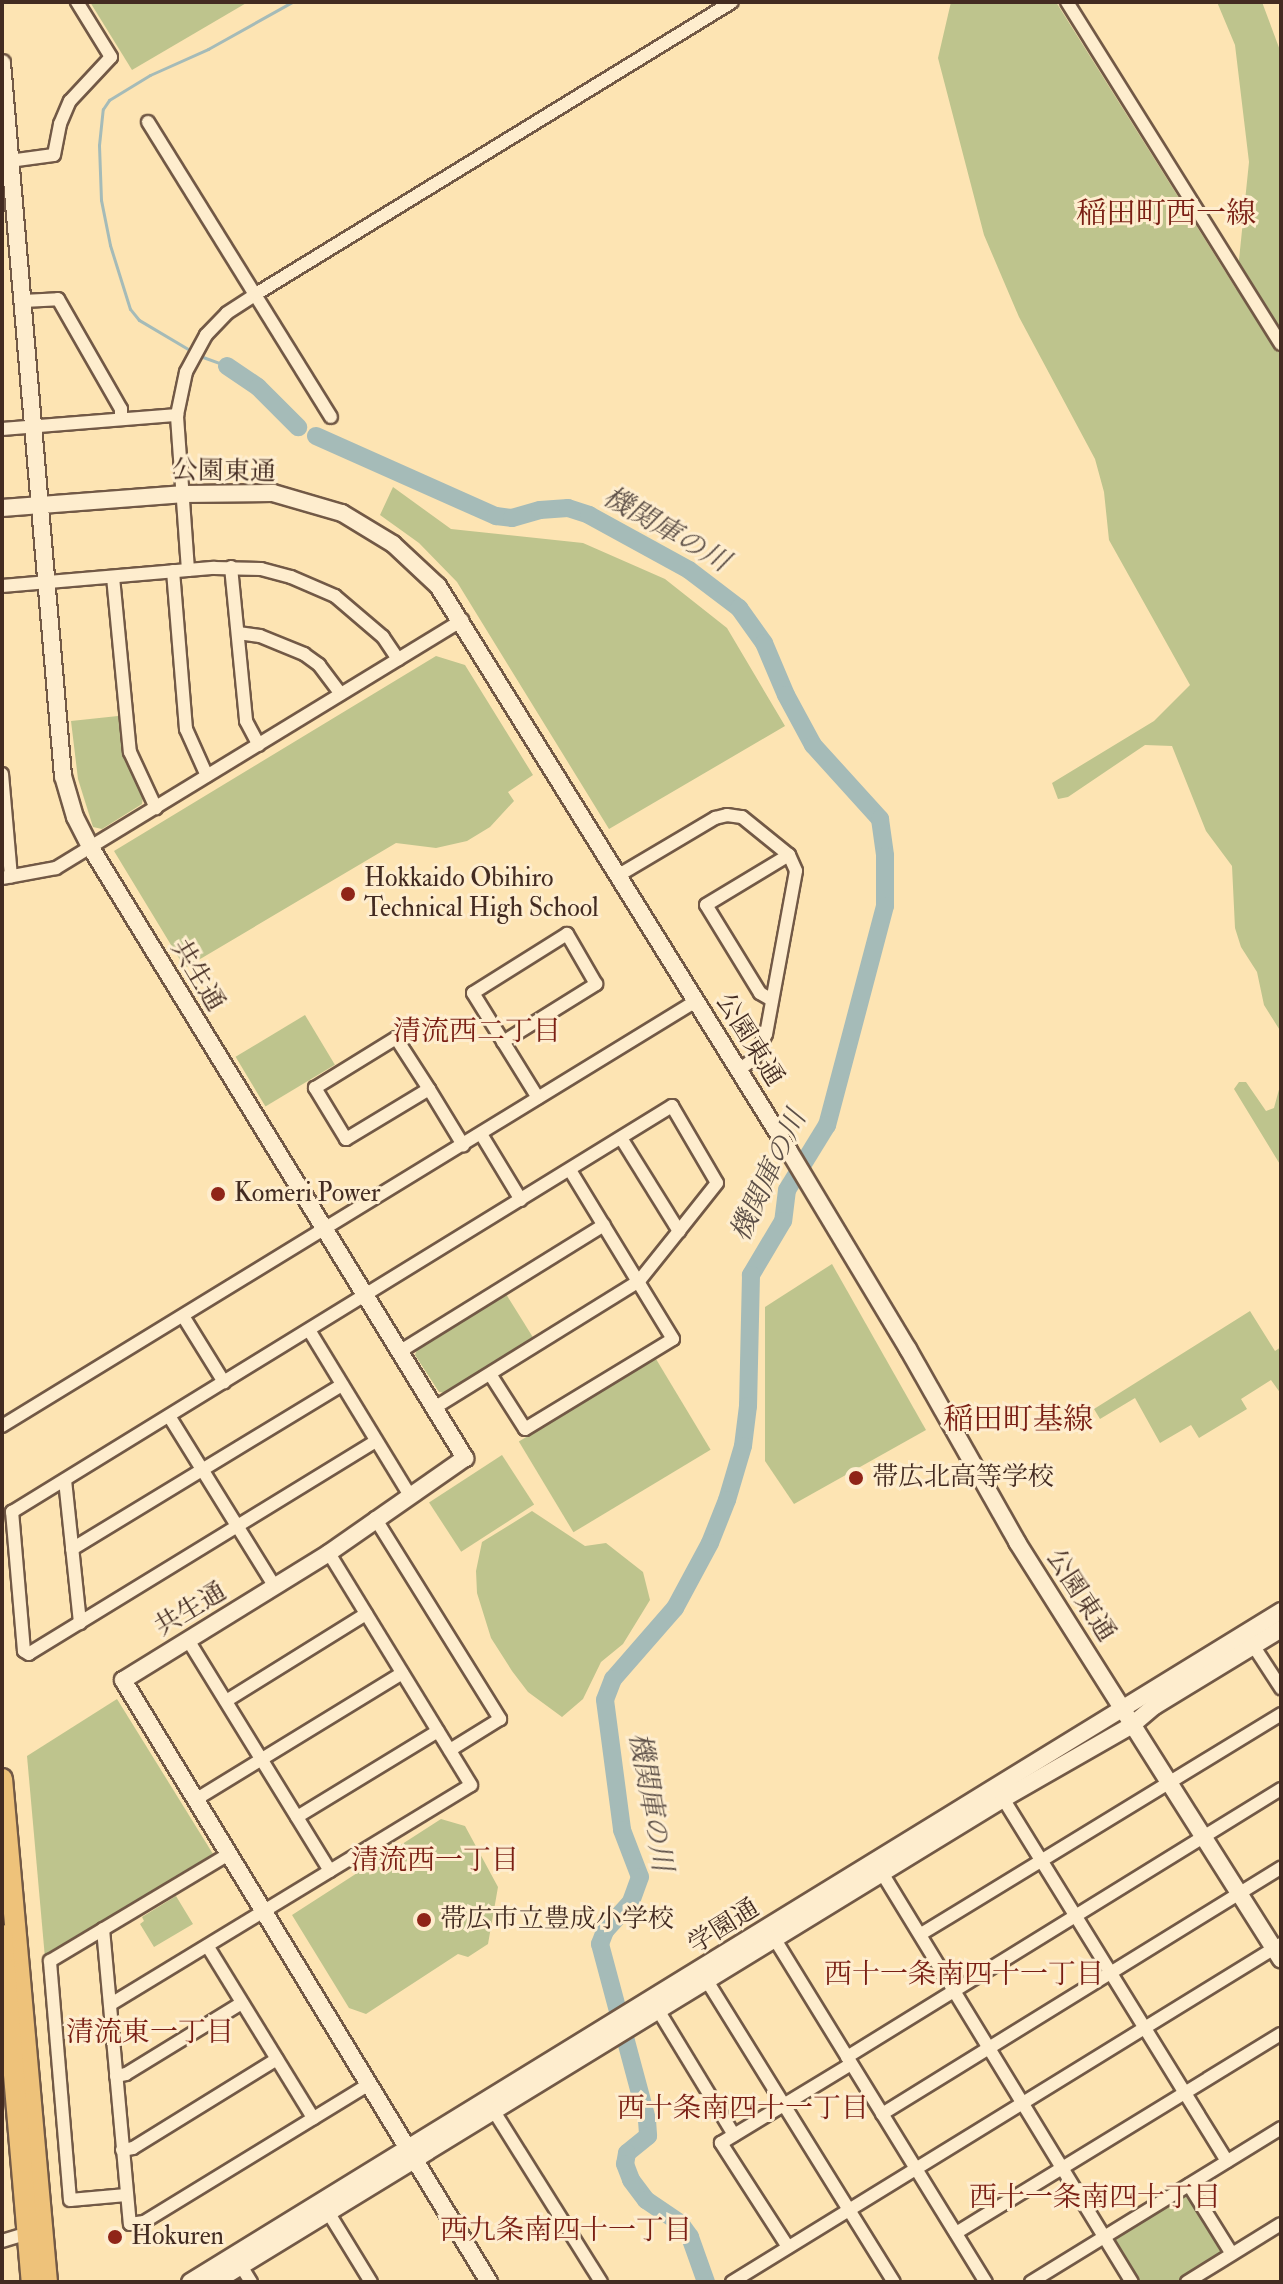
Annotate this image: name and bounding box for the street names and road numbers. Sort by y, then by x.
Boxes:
street label: 公園東通 [172,455,276,489]
street label: 共生通 [164,935,230,1017]
street label: 公園東通 [708,988,790,1092]
street label: 公園東通 [1039,1544,1121,1648]
street label: 共生通 [150,1577,232,1643]
street label: 学園通 [683,1893,765,1961]

